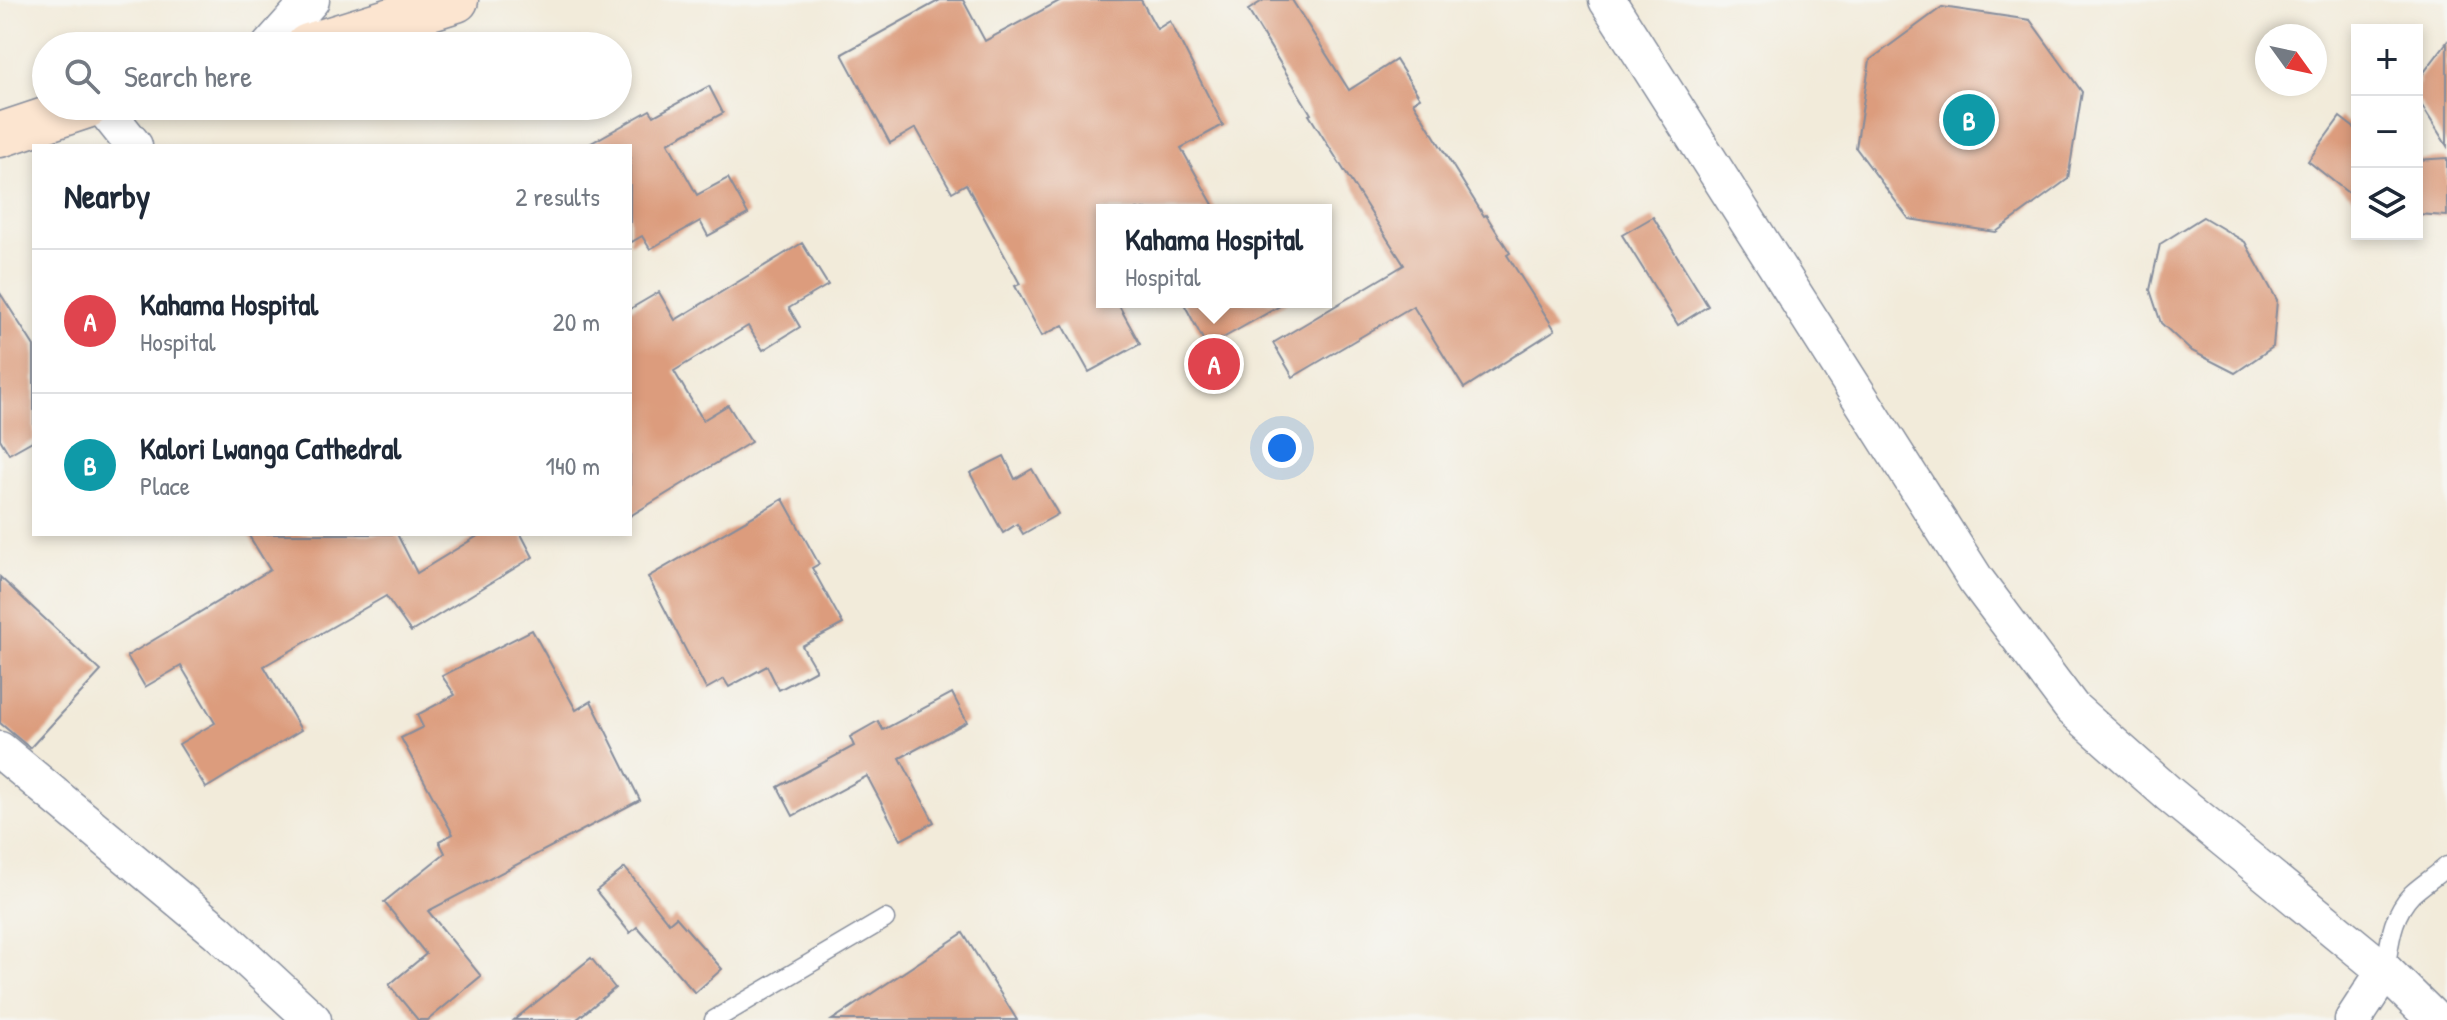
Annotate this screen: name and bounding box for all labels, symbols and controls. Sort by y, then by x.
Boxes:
north arrow [2255,24,2327,96]
map controls [2351,24,2423,240]
button: + [2351,24,2423,96]
search box [32,32,632,120]
icon: search [60,54,104,98]
text: Search here [124,56,252,96]
pin: B [1943,90,1995,150]
button: − [2351,96,2423,168]
button: layers [2351,168,2423,240]
text: Nearby [64,173,150,219]
text: 2 results [515,179,600,214]
popup [1096,204,1332,308]
text: Kahama Hospital [1125,219,1303,259]
text: Hospital [1125,259,1201,294]
text: Kahama Hospital [140,284,318,324]
text: A [84,304,96,339]
text: 20 m [553,304,600,339]
text: Hospital [140,324,216,359]
pin: A [1188,334,1240,394]
text: Kalori Lwanga Cathedral [140,428,401,468]
your location [1262,428,1302,468]
text: B [83,448,97,483]
text: 140 m [546,448,600,483]
text: Place [140,468,190,503]

